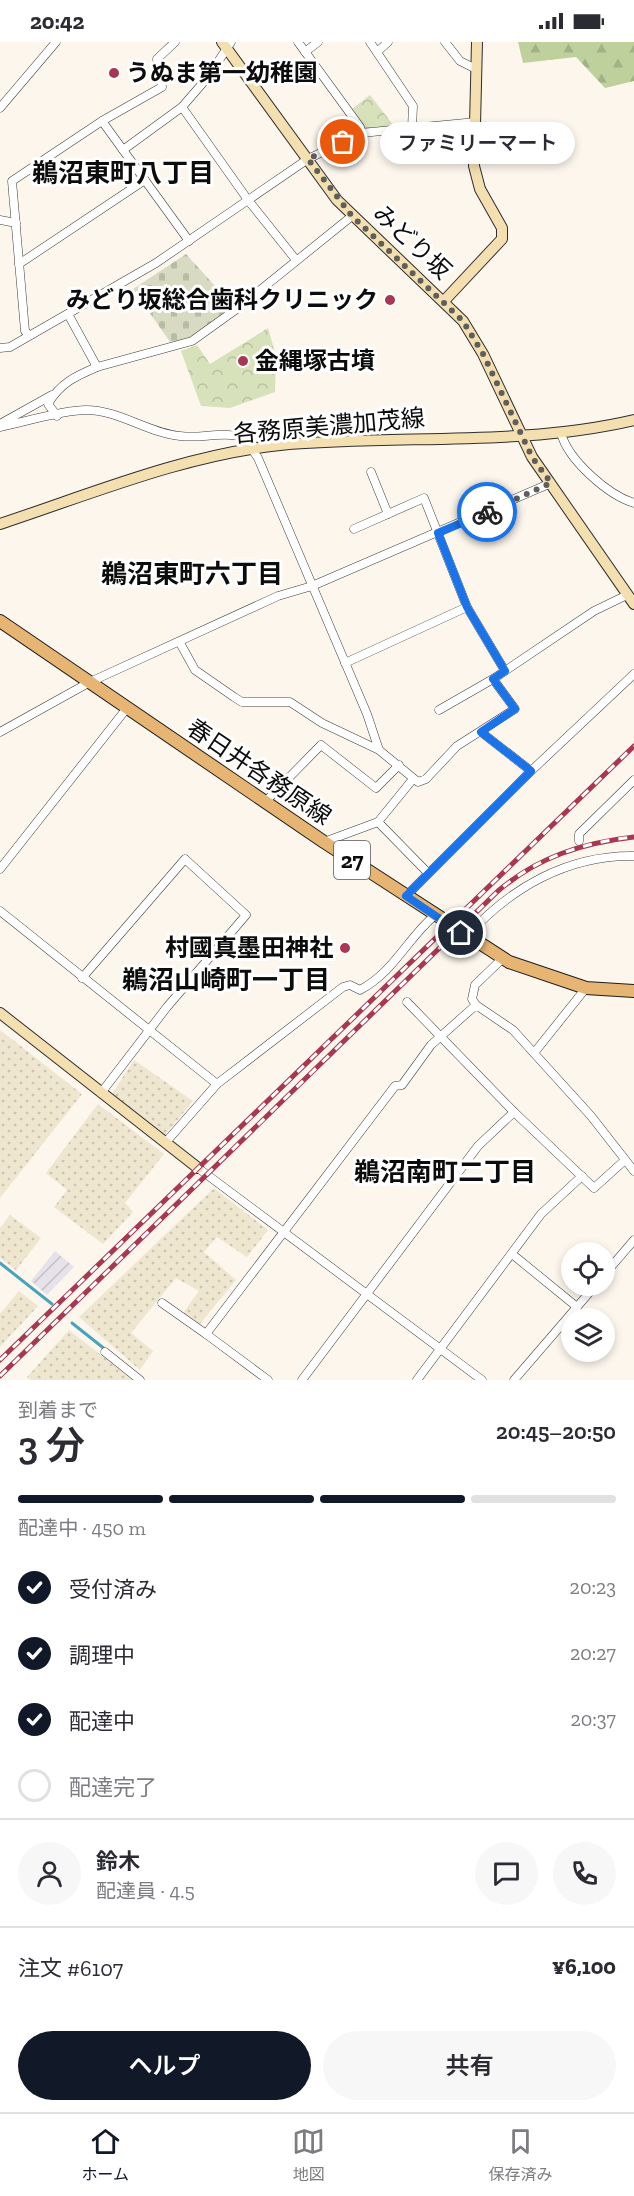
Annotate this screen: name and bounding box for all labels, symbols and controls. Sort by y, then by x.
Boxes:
text: 20:42 [30,8,84,35]
place label: うぬま第一幼稚園 [126,58,318,87]
marker: うぬま第一幼稚園 [107,66,121,80]
pin [317,116,368,167]
callout: ファミリーマート [379,121,574,163]
icon: bag [326,125,359,158]
text: ファミリーマート [398,131,558,155]
district label: 鵜沼東町八丁目 [32,157,214,189]
street label: みどり坂 [367,198,457,285]
place label: みどり坂総合歯科クリニック [66,285,378,314]
marker: みどり坂総合歯科クリニック [383,293,397,307]
place label: 金縄塚古墳 [255,346,375,375]
marker: 金縄塚古墳 [236,354,250,368]
street label: 各務原美濃加茂線 [232,403,426,448]
courier [457,482,517,542]
icon: bike [471,496,504,529]
district label: 鵜沼東町六丁目 [101,558,283,590]
street label: 春日井各務原線 [182,713,337,831]
road number: 27 [334,841,370,879]
pin [435,907,486,958]
icon: home [444,916,477,949]
place label: 村國真墨田神社 [165,933,333,962]
marker: 村國真墨田神社 [338,941,352,955]
district label: 鵜沼山崎町一丁目 [122,964,330,996]
district label: 鵜沼南町二丁目 [354,1156,536,1188]
map controls [561,1242,615,1362]
button: locate [561,1242,615,1296]
button: layers [561,1308,615,1362]
text: 到着まで [18,1398,98,1422]
text: 20:45–20:50 [496,1418,616,1445]
text: 3 分 [18,1422,85,1469]
text: 配達中 · 450 m [18,1516,146,1540]
icon: check [18,1571,51,1604]
text: 20:23 [570,1575,616,1599]
text: 受付済み [69,1576,157,1603]
icon: check [18,1637,51,1670]
text: 20:27 [570,1641,616,1665]
text: 調理中 [69,1642,135,1669]
icon: check [18,1703,51,1736]
text: 20:37 [571,1707,616,1731]
text: 配達中 [69,1708,135,1735]
text: 配達完了 [69,1774,157,1801]
button: person [18,1842,81,1905]
button: chat [475,1842,538,1905]
button: phone [553,1842,616,1905]
text: 鈴木 [96,1848,140,1875]
text: 配達員 · 4.5 [96,1879,195,1903]
text: ¥6,100 [552,1953,616,1980]
text: 注文 #6107 [18,1955,123,1982]
button: ヘルプ [18,2031,311,2100]
button: 共有 [323,2031,616,2100]
tab: ホーム [82,2125,129,2185]
tab: 地図 [292,2125,325,2185]
tab: 保存済み [488,2125,552,2185]

